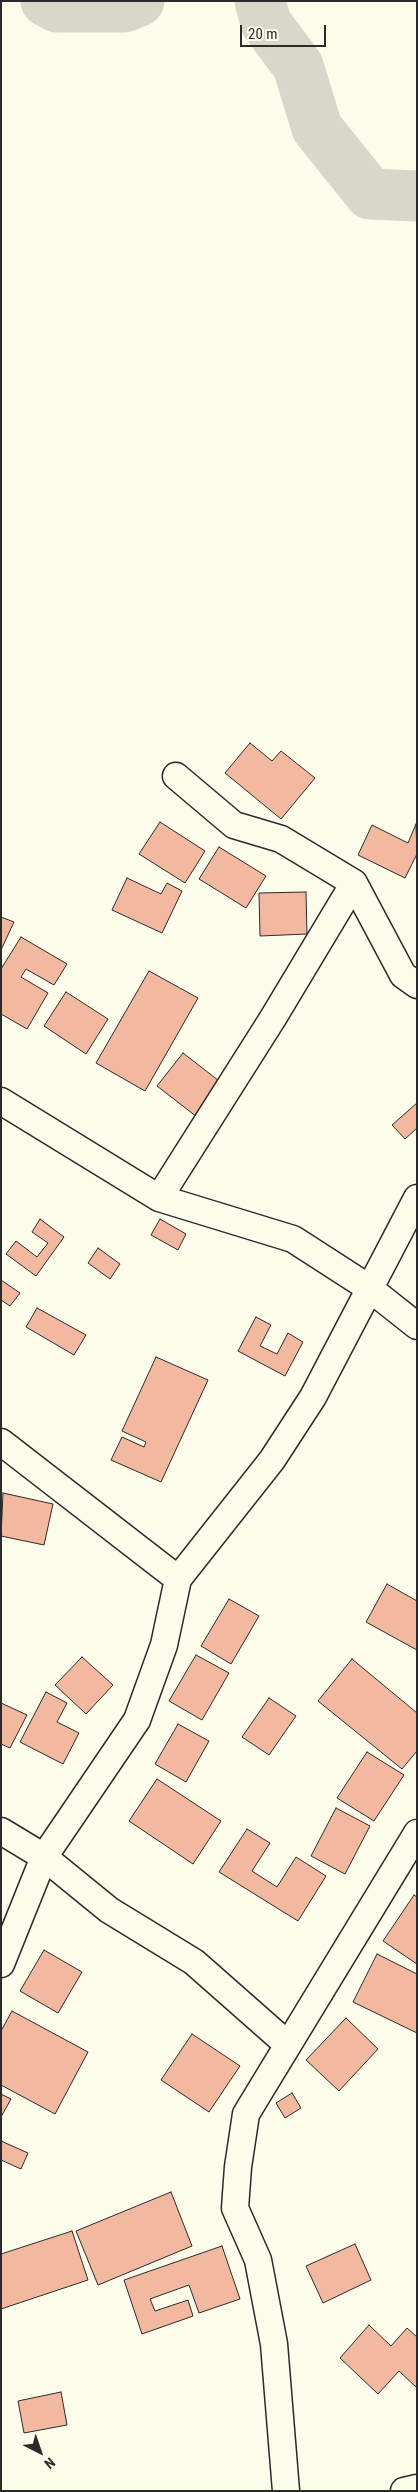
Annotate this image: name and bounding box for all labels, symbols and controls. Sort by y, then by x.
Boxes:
scale bar [243,15,329,47]
text: 20 m [248,25,278,43]
north arrow [15,2427,65,2477]
text: N [41,2454,58,2472]

